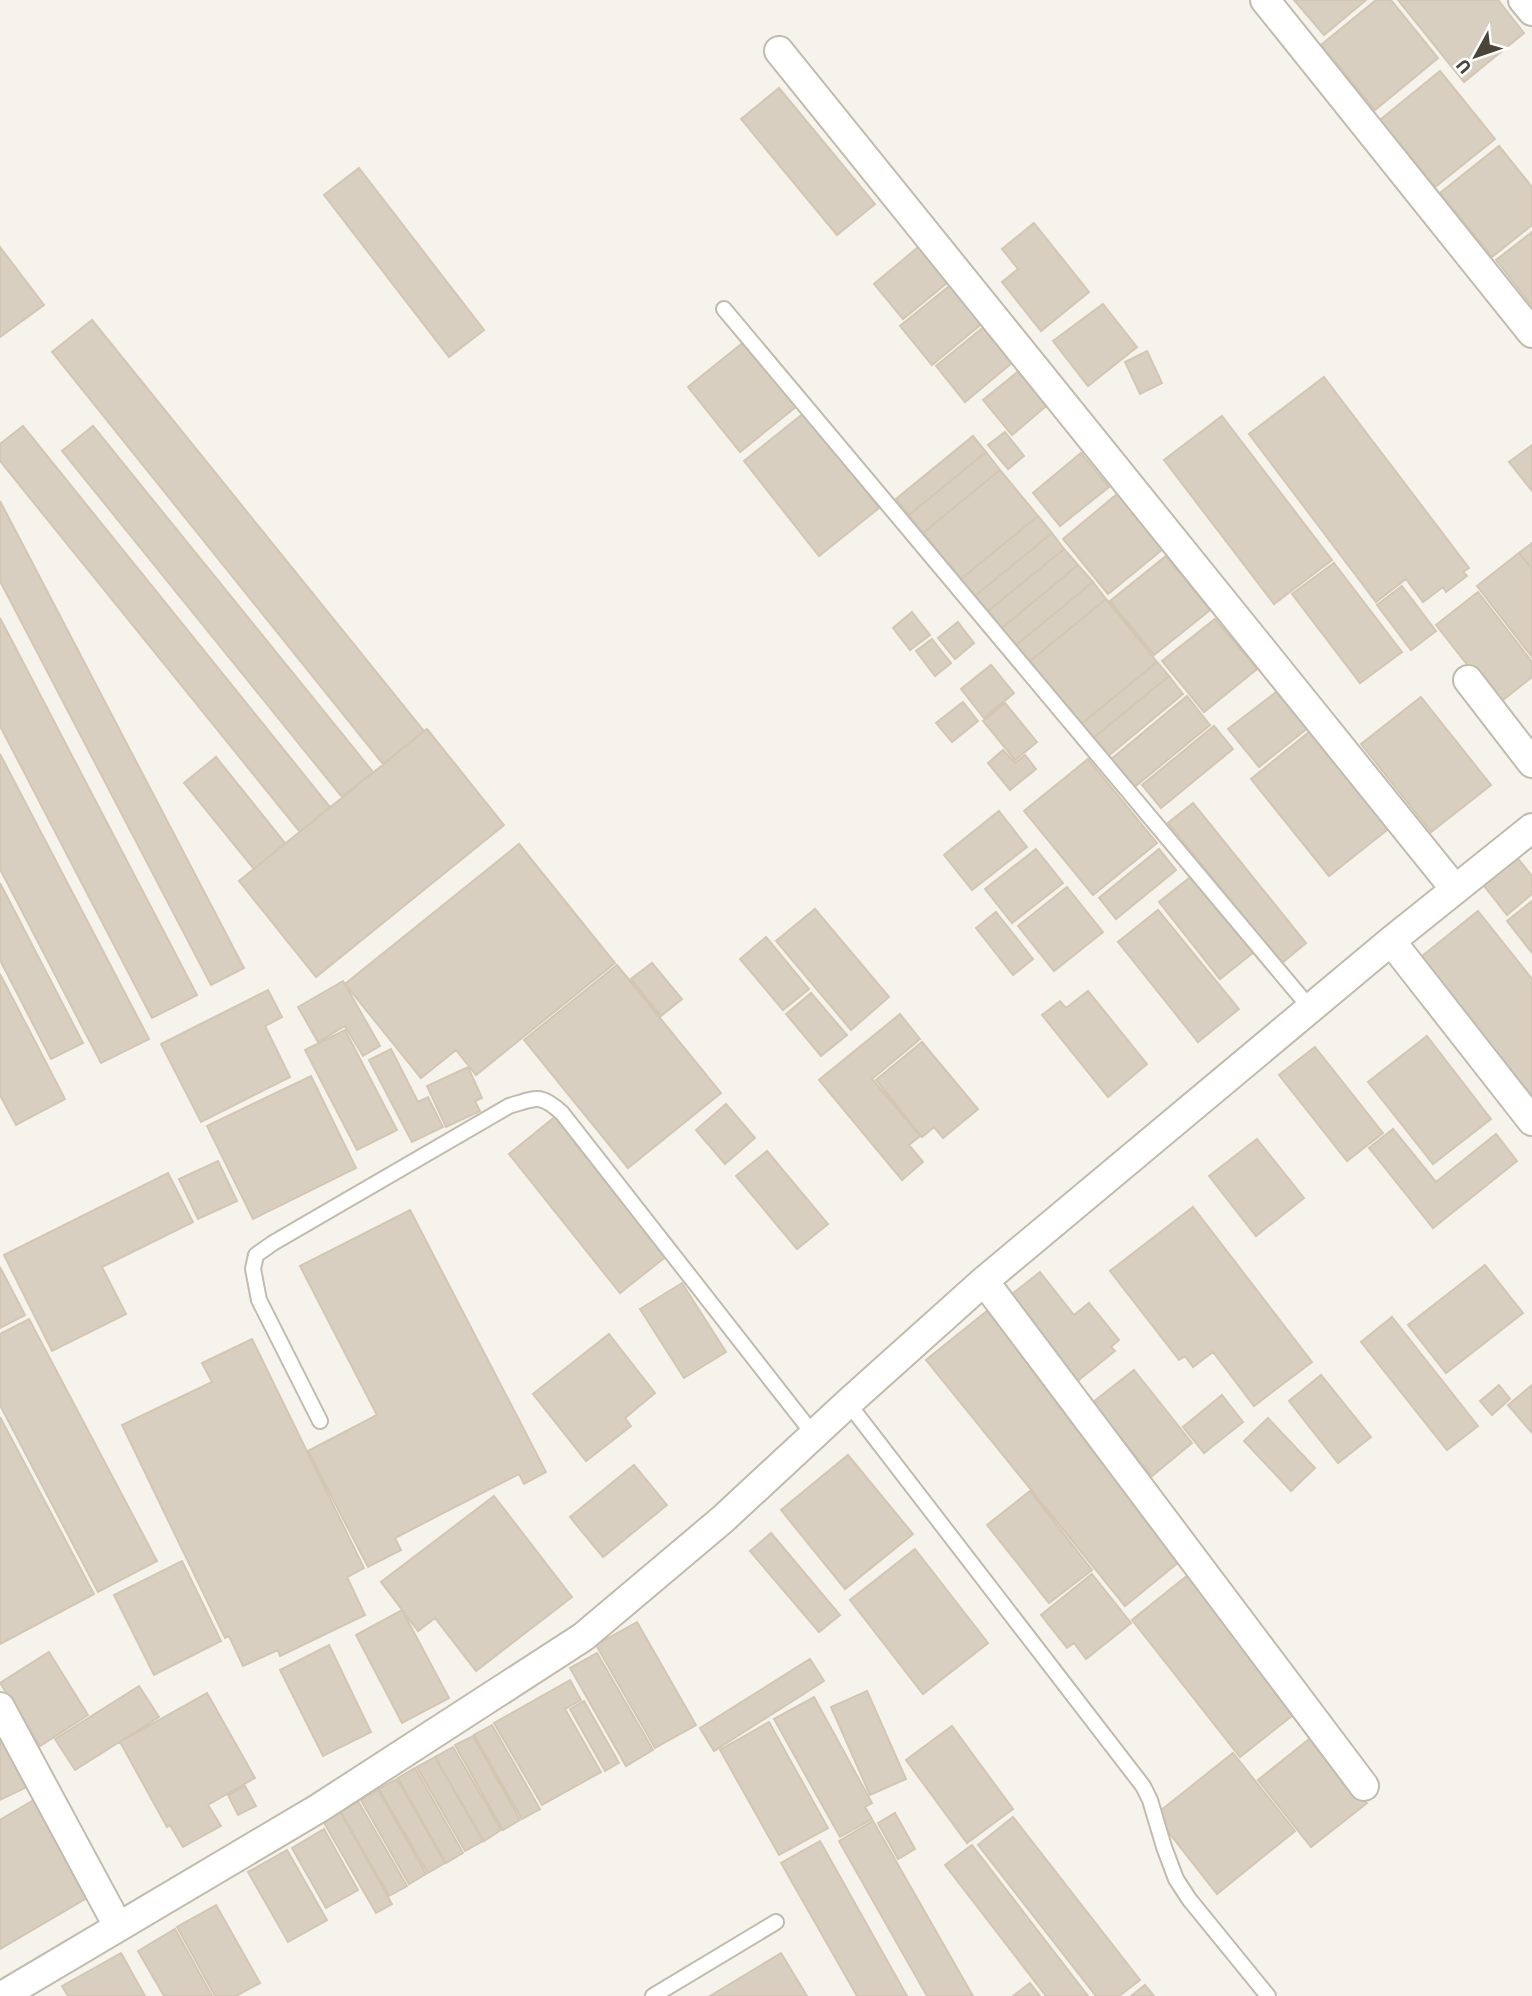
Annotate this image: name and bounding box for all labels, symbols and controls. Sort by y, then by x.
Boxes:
north arrow [1441,21,1511,91]
text: U [1450,52,1479,79]

